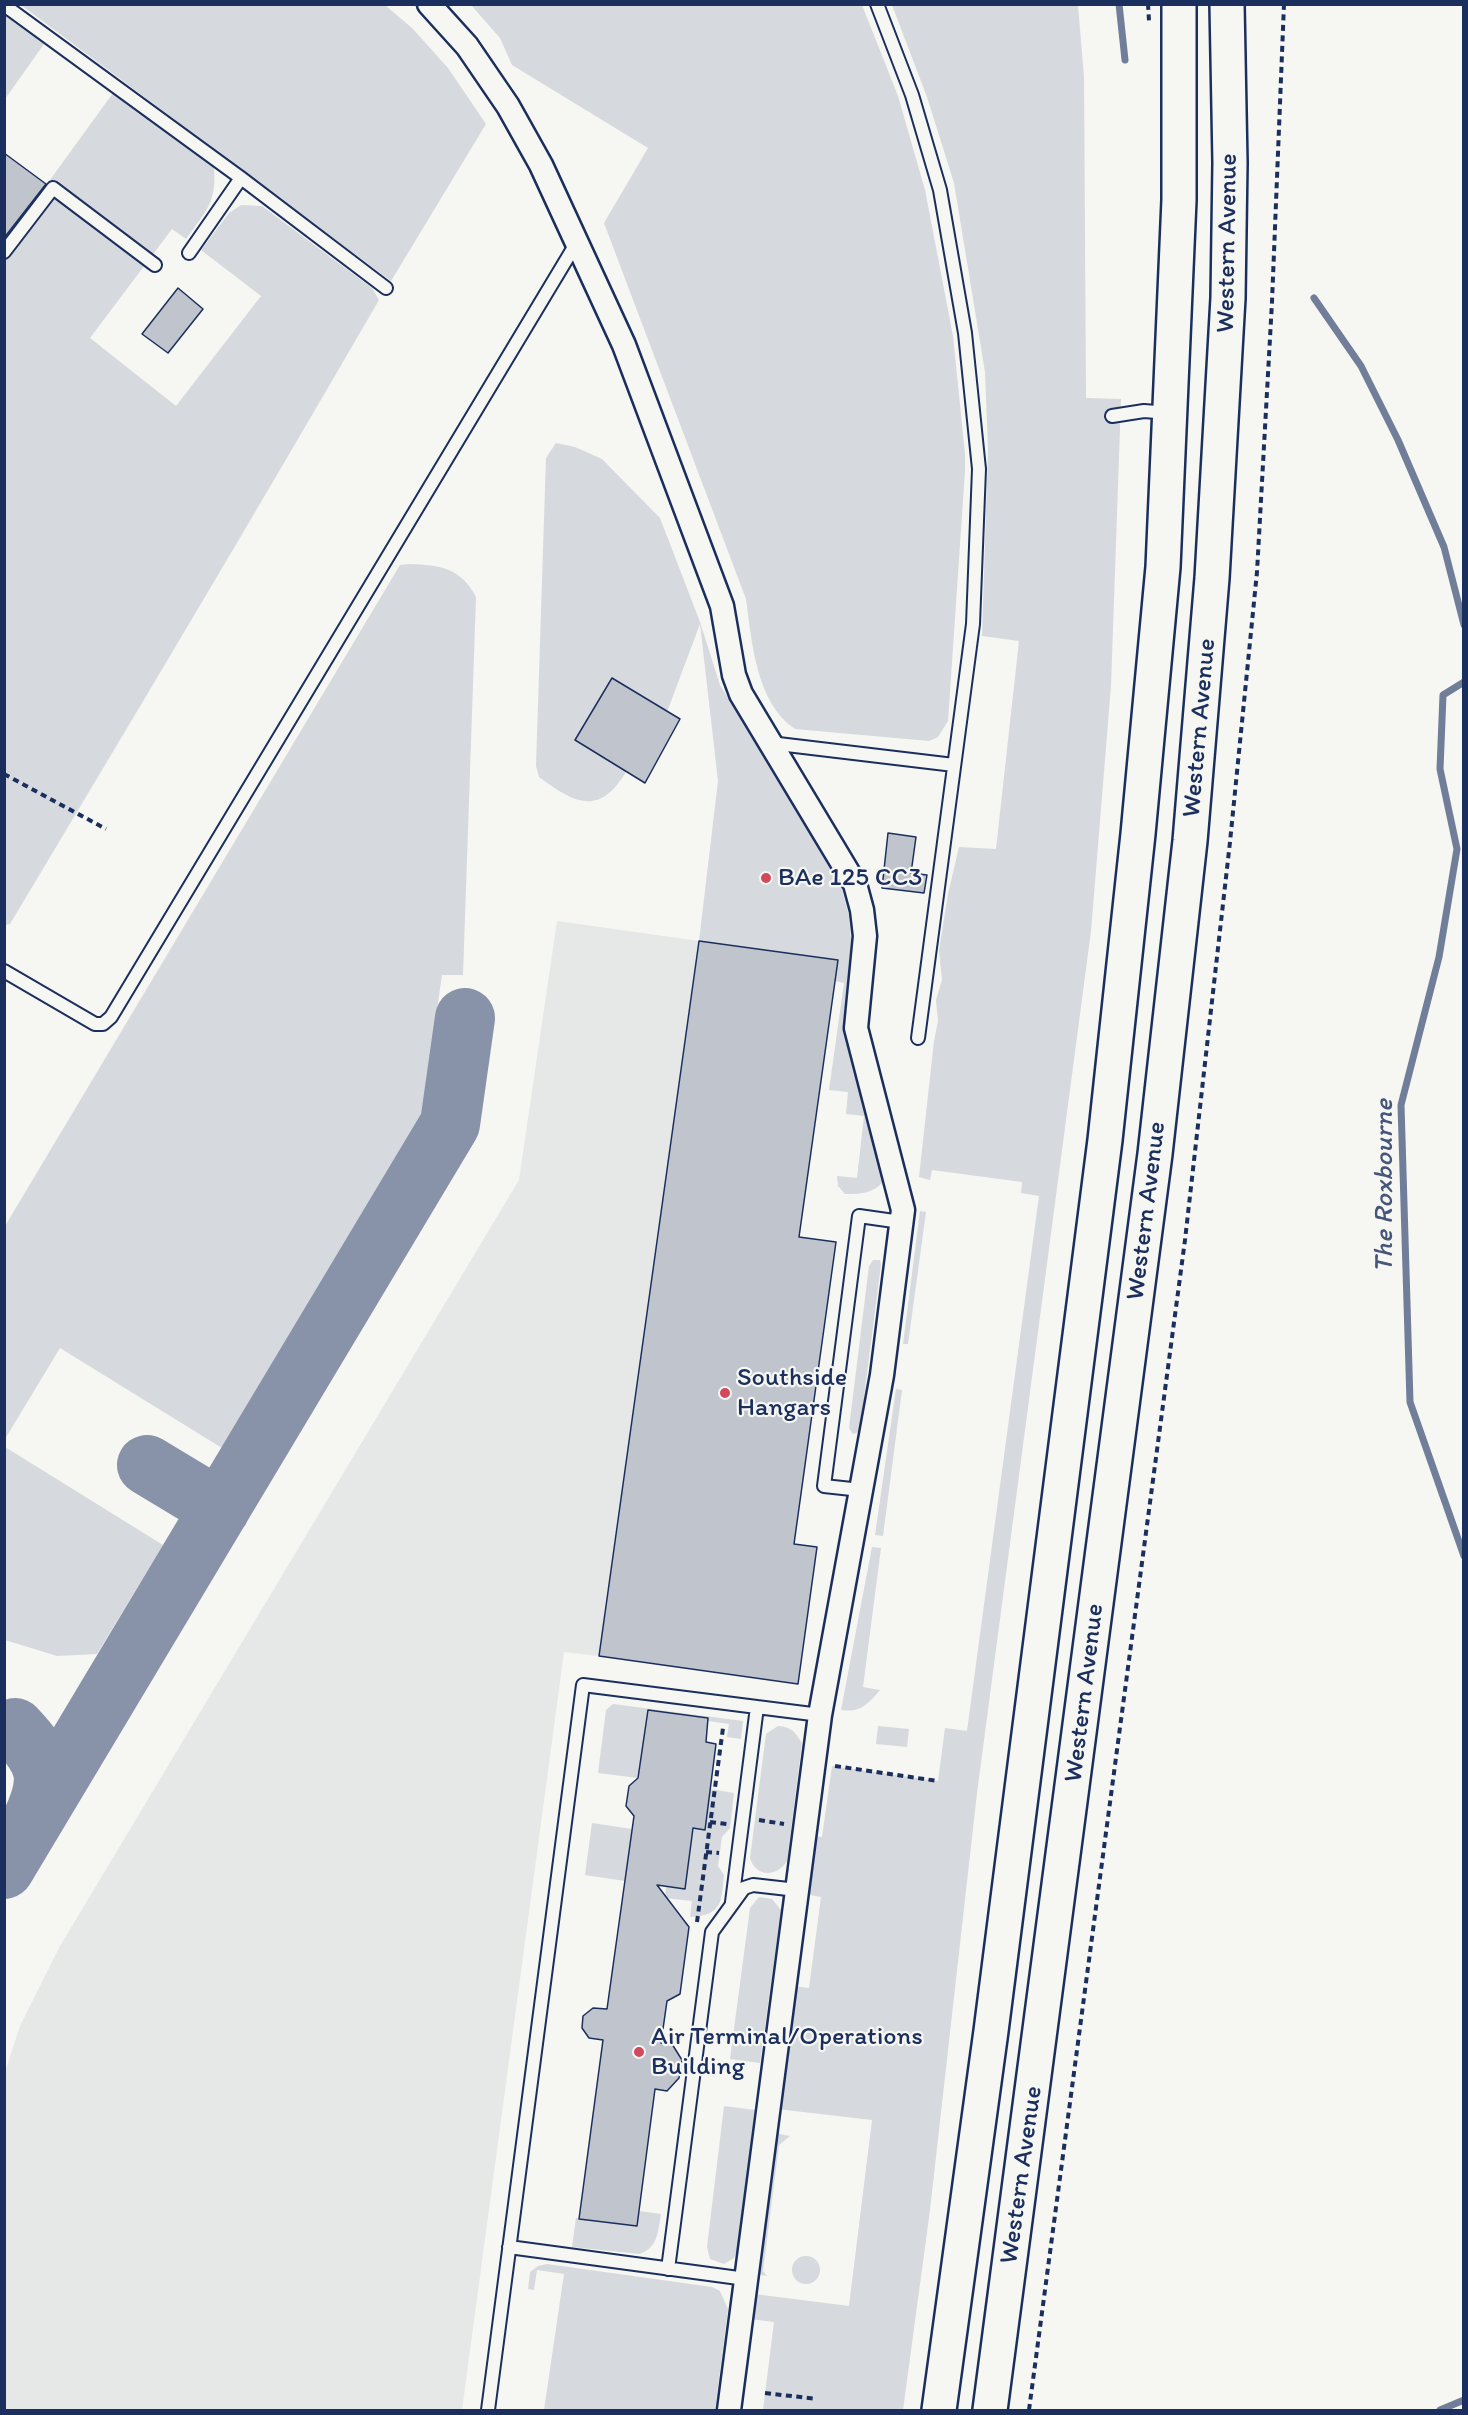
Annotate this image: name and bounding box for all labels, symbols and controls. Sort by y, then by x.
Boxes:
street label: Western Avenue [1211,153,1245,333]
street label: Western Avenue [1177,637,1223,819]
place label: BAe 125 CC3 [778,862,922,894]
marker: BAe 125 CC3 [759,871,773,885]
water label: The Roxbourne [1369,1099,1401,1273]
street label: Western Avenue [1121,1120,1173,1302]
place label: Southside Hangars [737,1362,847,1424]
marker: Southside Hangars [718,1386,732,1400]
street label: Western Avenue [1059,1602,1111,1784]
place label: Air Terminal/Operations Building [651,2021,923,2082]
marker: Air Terminal/Operations Building [632,2045,646,2059]
street label: Western Avenue [994,2084,1050,2266]

